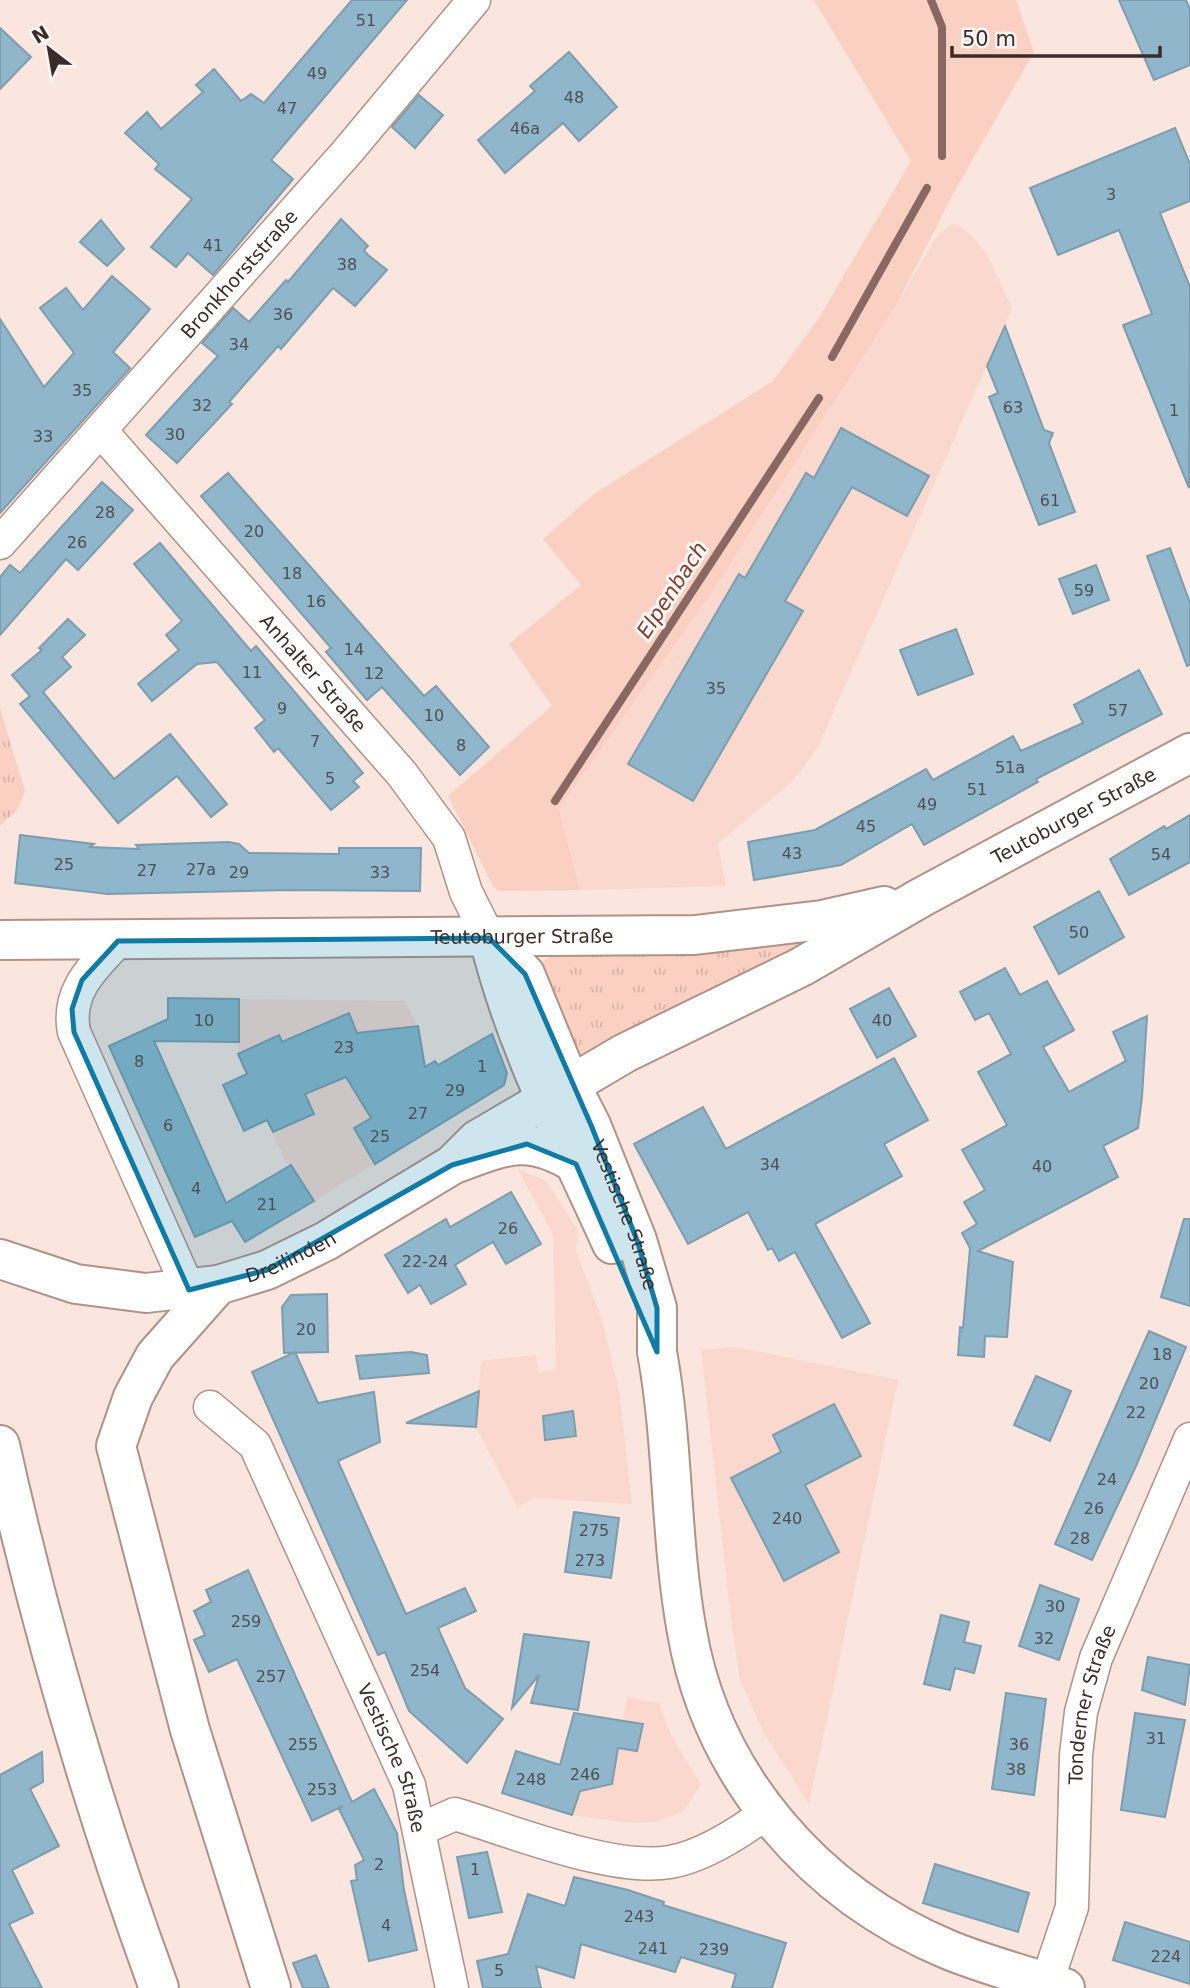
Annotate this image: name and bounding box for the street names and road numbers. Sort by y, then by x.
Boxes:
street label: Bronkhorststraße [176,205,302,343]
street label: Anhalter Straße [256,610,371,737]
street label: Teutoburger Straße [987,763,1159,869]
street label: Teutoburger Straße [429,925,614,948]
street label: Vestische Straße [587,1137,662,1293]
street label: Dreilinden [243,1227,340,1287]
street label: Tonderner Straße [1064,1621,1120,1786]
street label: Vestische Straße [353,1680,430,1834]

